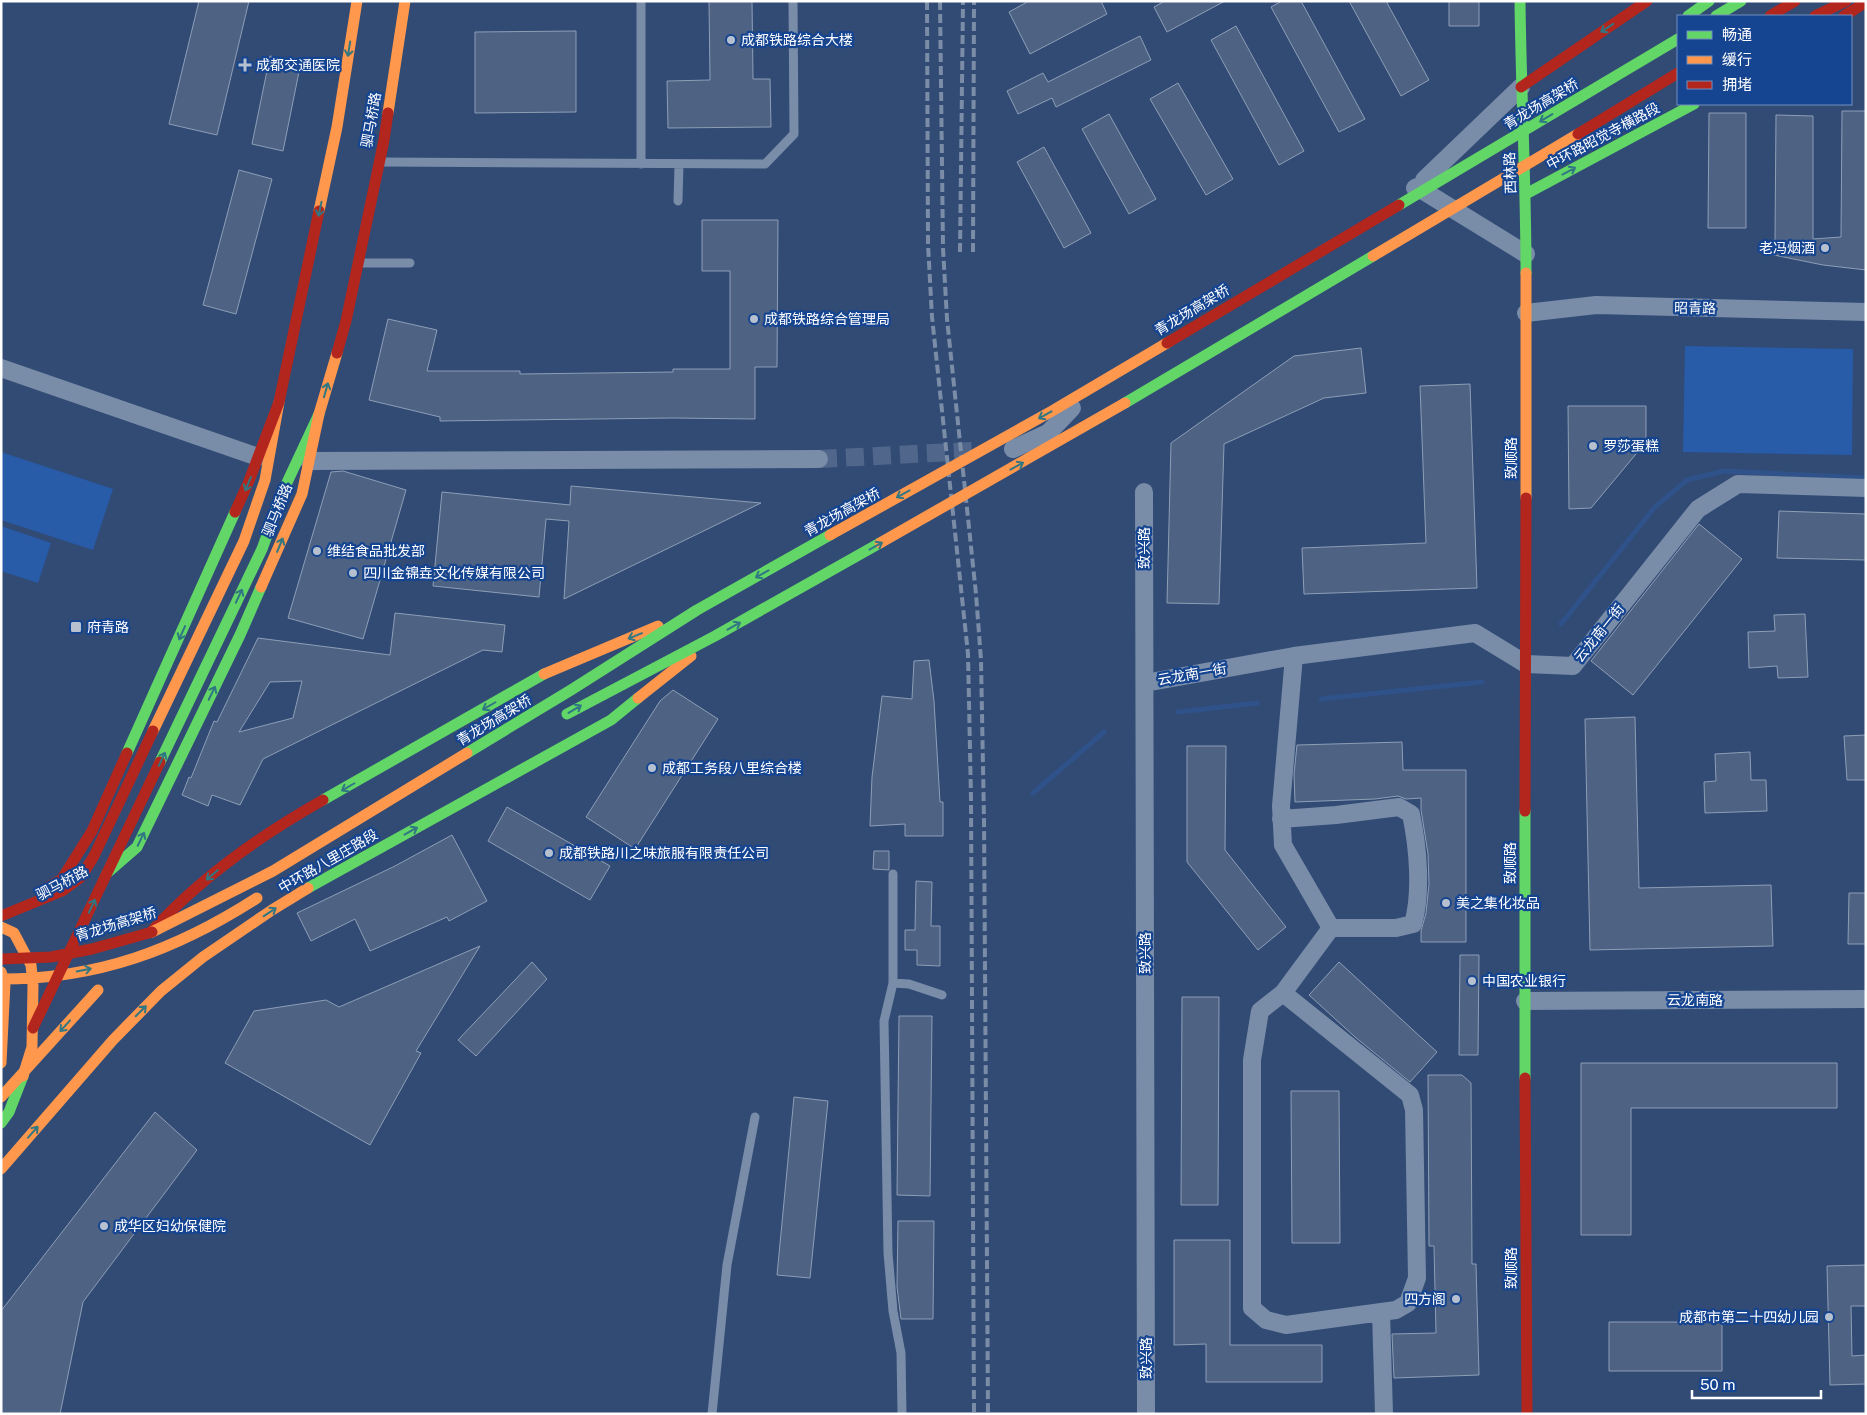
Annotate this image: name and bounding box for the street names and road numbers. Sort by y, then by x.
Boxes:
street label: 青龙场高架桥 [1501,76,1581,132]
street label: 驷马桥路 [358,91,384,149]
street label: 中环路昭觉寺横路段 [1544,99,1662,173]
street label: 西林路 [1501,152,1519,194]
street label: 青龙场高架桥 [1152,282,1232,338]
street label: 昭青路 [1674,300,1716,316]
street label: 致顺路 [1503,437,1519,479]
street label: 驷马桥路 [259,481,295,539]
street label: 青龙场高架桥 [801,485,883,539]
street label: 致兴路 [1136,527,1152,569]
street label: 云龙南一街 [1571,601,1627,665]
street label: 云龙南一街 [1156,660,1228,688]
street label: 青龙场高架桥 [454,692,534,748]
street label: 中环路八里庄路段 [276,826,380,896]
street label: 致顺路 [1502,842,1518,884]
street label: 驷马桥路 [34,863,90,903]
street label: 青龙场高架桥 [73,904,159,944]
street label: 致兴路 [1137,932,1153,974]
street label: 云龙南路 [1667,992,1723,1008]
street label: 致顺路 [1503,1247,1519,1289]
street label: 致兴路 [1138,1337,1154,1379]

